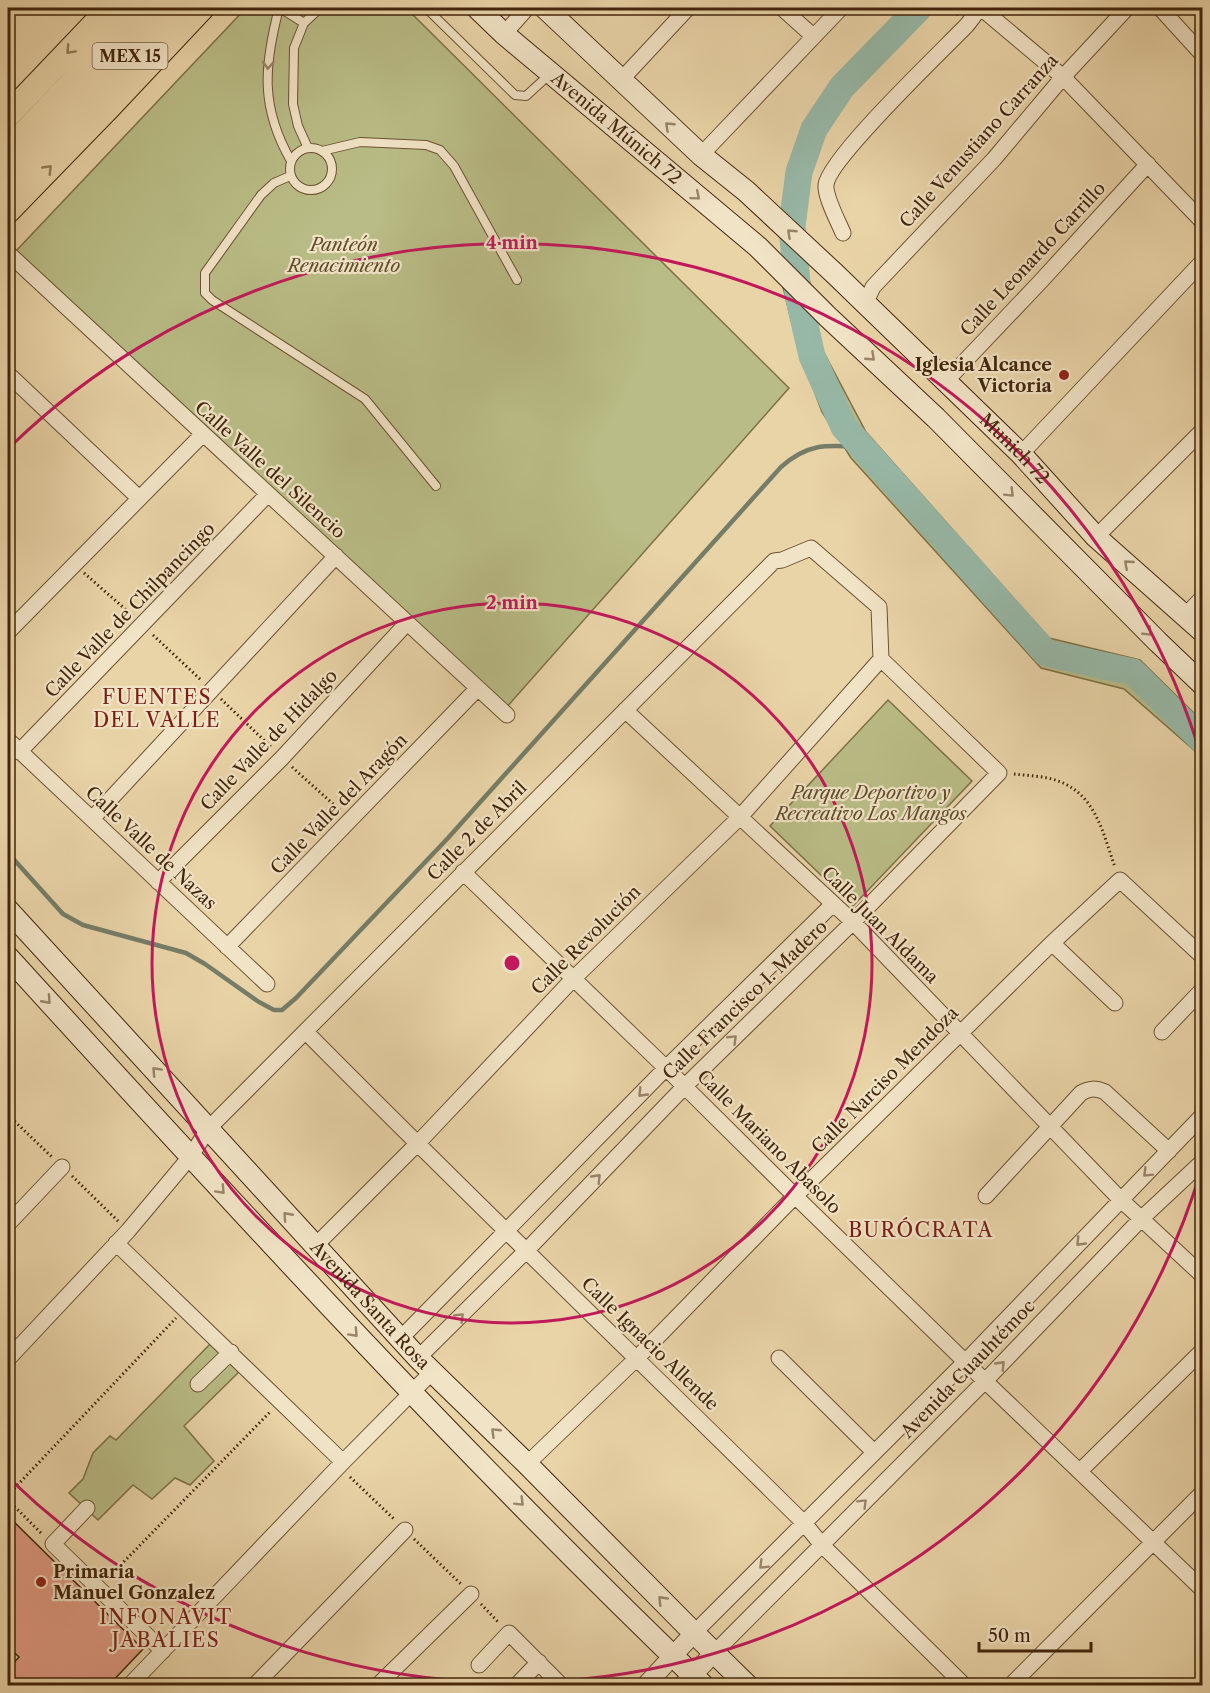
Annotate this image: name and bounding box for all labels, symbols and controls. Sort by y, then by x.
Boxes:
one-way arrow [66,43,77,54]
road number: MEX 15 [92,43,168,69]
street label: Calle Venustiano Carranza [895,49,1063,232]
one-way arrow [262,60,275,69]
street label: Avenida Múnich 72 [546,66,686,189]
one-way arrow [666,122,676,133]
one-way arrow [41,166,52,177]
street label: Calle Leonardo Carrillo [956,177,1110,341]
one-way arrow [689,188,700,199]
one-way arrow [788,229,798,240]
text: 4 min [486,232,539,254]
park label: Panteón Renacimiento [286,234,400,277]
one-way arrow [864,350,875,361]
place label: Iglesia Alcance Victoria [915,354,1053,397]
marker: Iglesia Alcance Victoria [1057,368,1071,382]
street label: Calle Valle del Silencio [190,397,350,543]
street label: Munich 72 [975,409,1054,489]
one-way arrow [1003,486,1014,497]
street label: Calle Valle de Chilpancingo [40,518,220,702]
one-way arrow [1124,560,1134,571]
text: 2 min [486,592,539,614]
one-way arrow [1141,625,1151,636]
street label: Calle Valle de Hidalgo [196,665,342,815]
district label: FUENTES DEL VALLE [93,685,221,732]
street label: Calle Valle del Aragón [266,729,412,879]
street label: Calle 2 de Abril [423,777,531,885]
street label: Calle Valle de Nazas [81,782,221,914]
park label: Parque Deportivo y Recreativo Los Mangos [773,782,967,825]
street label: Calle Juan Aldama [817,862,943,988]
street label: Calle Revolución [527,881,645,999]
street label: Calle Francisco I. Madero [658,916,832,1084]
centre of rings [502,953,522,973]
one-way arrow [40,993,51,1004]
street label: Calle Narciso Mendoza [807,1002,963,1158]
one-way arrow [727,1035,737,1046]
street label: Calle Mariano Abasolo [693,1066,845,1218]
one-way arrow [152,1068,163,1078]
one-way arrow [638,1085,649,1096]
one-way arrow [1143,1165,1154,1176]
one-way arrow [589,1174,600,1185]
one-way arrow [214,1184,225,1194]
one-way arrow [283,1212,294,1222]
district label: BURÓCRATA [848,1217,994,1242]
one-way arrow [1076,1235,1087,1245]
street label: Avenida Santa Rosa [305,1236,435,1375]
street label: Calle Ignacio Allende [577,1273,723,1415]
street label: Avenida Cuauhtémoc [896,1295,1040,1443]
one-way arrow [453,1313,463,1324]
one-way arrow [347,1326,358,1337]
one-way arrow [993,1361,1004,1372]
one-way arrow [491,1428,501,1439]
one-way arrow [512,1495,523,1506]
one-way arrow [856,1500,867,1511]
one-way arrow [759,1557,770,1568]
place label: Primaria Manuel Gonzalez [53,1561,215,1604]
marker: Primaria Manuel Gonzalez [34,1575,48,1589]
one-way arrow [658,1597,669,1608]
district label: INFONAVIT JABALIES [99,1605,233,1652]
scale bar [979,1615,1092,1653]
text: 50 m [988,1625,1031,1647]

